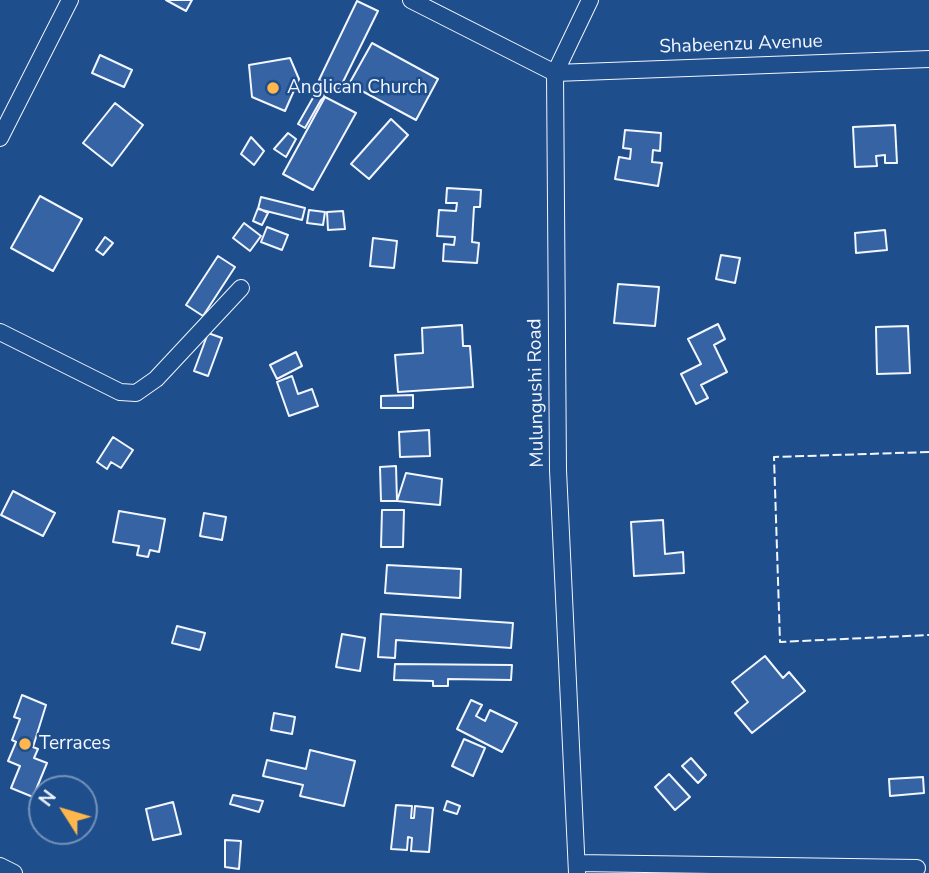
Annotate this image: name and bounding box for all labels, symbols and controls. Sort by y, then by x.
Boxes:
street label: Shabeenzu Avenue [659,31,823,59]
place label: Anglican Church [287,77,428,99]
marker: Anglican Church [265,80,281,96]
street label: Mulungushi Road [524,318,550,468]
place label: Terraces [39,733,111,755]
marker: Terraces [17,736,33,752]
north arrow [28,775,98,845]
text: N [33,785,62,812]

